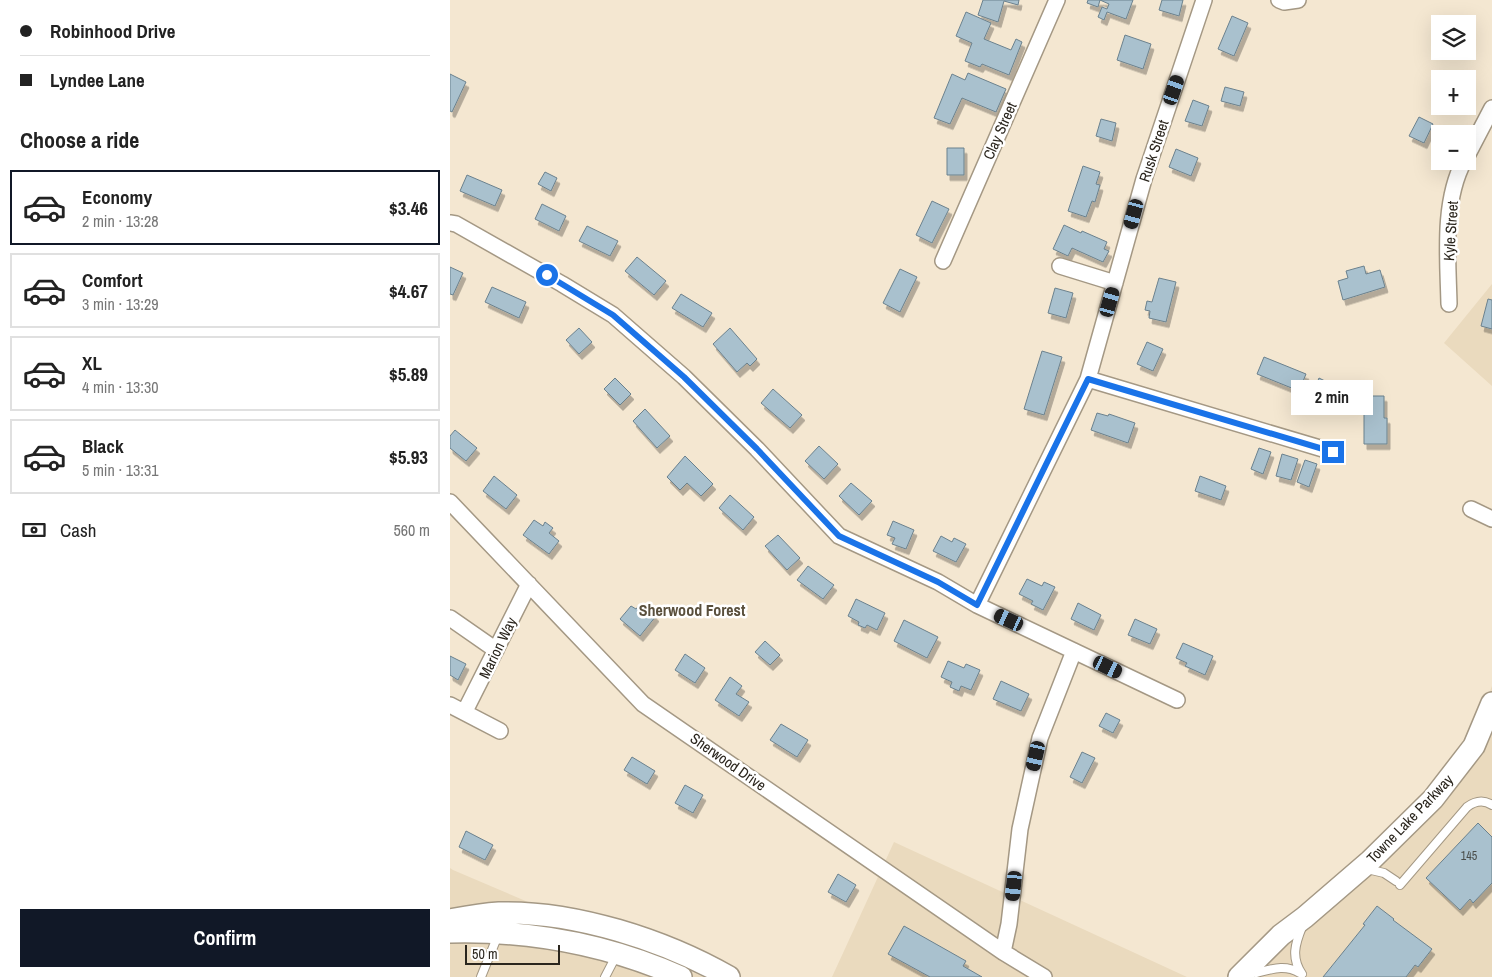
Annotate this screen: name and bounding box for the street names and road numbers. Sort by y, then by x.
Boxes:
street label: Clay Street [978,98,1022,163]
street label: Rusk Street [1134,116,1174,185]
street label: Kyle Street [1438,200,1463,262]
street label: Marion Way [474,613,522,682]
street label: Sherwood Drive [686,728,771,796]
street label: Towne Lake Parkway [1362,769,1458,868]

